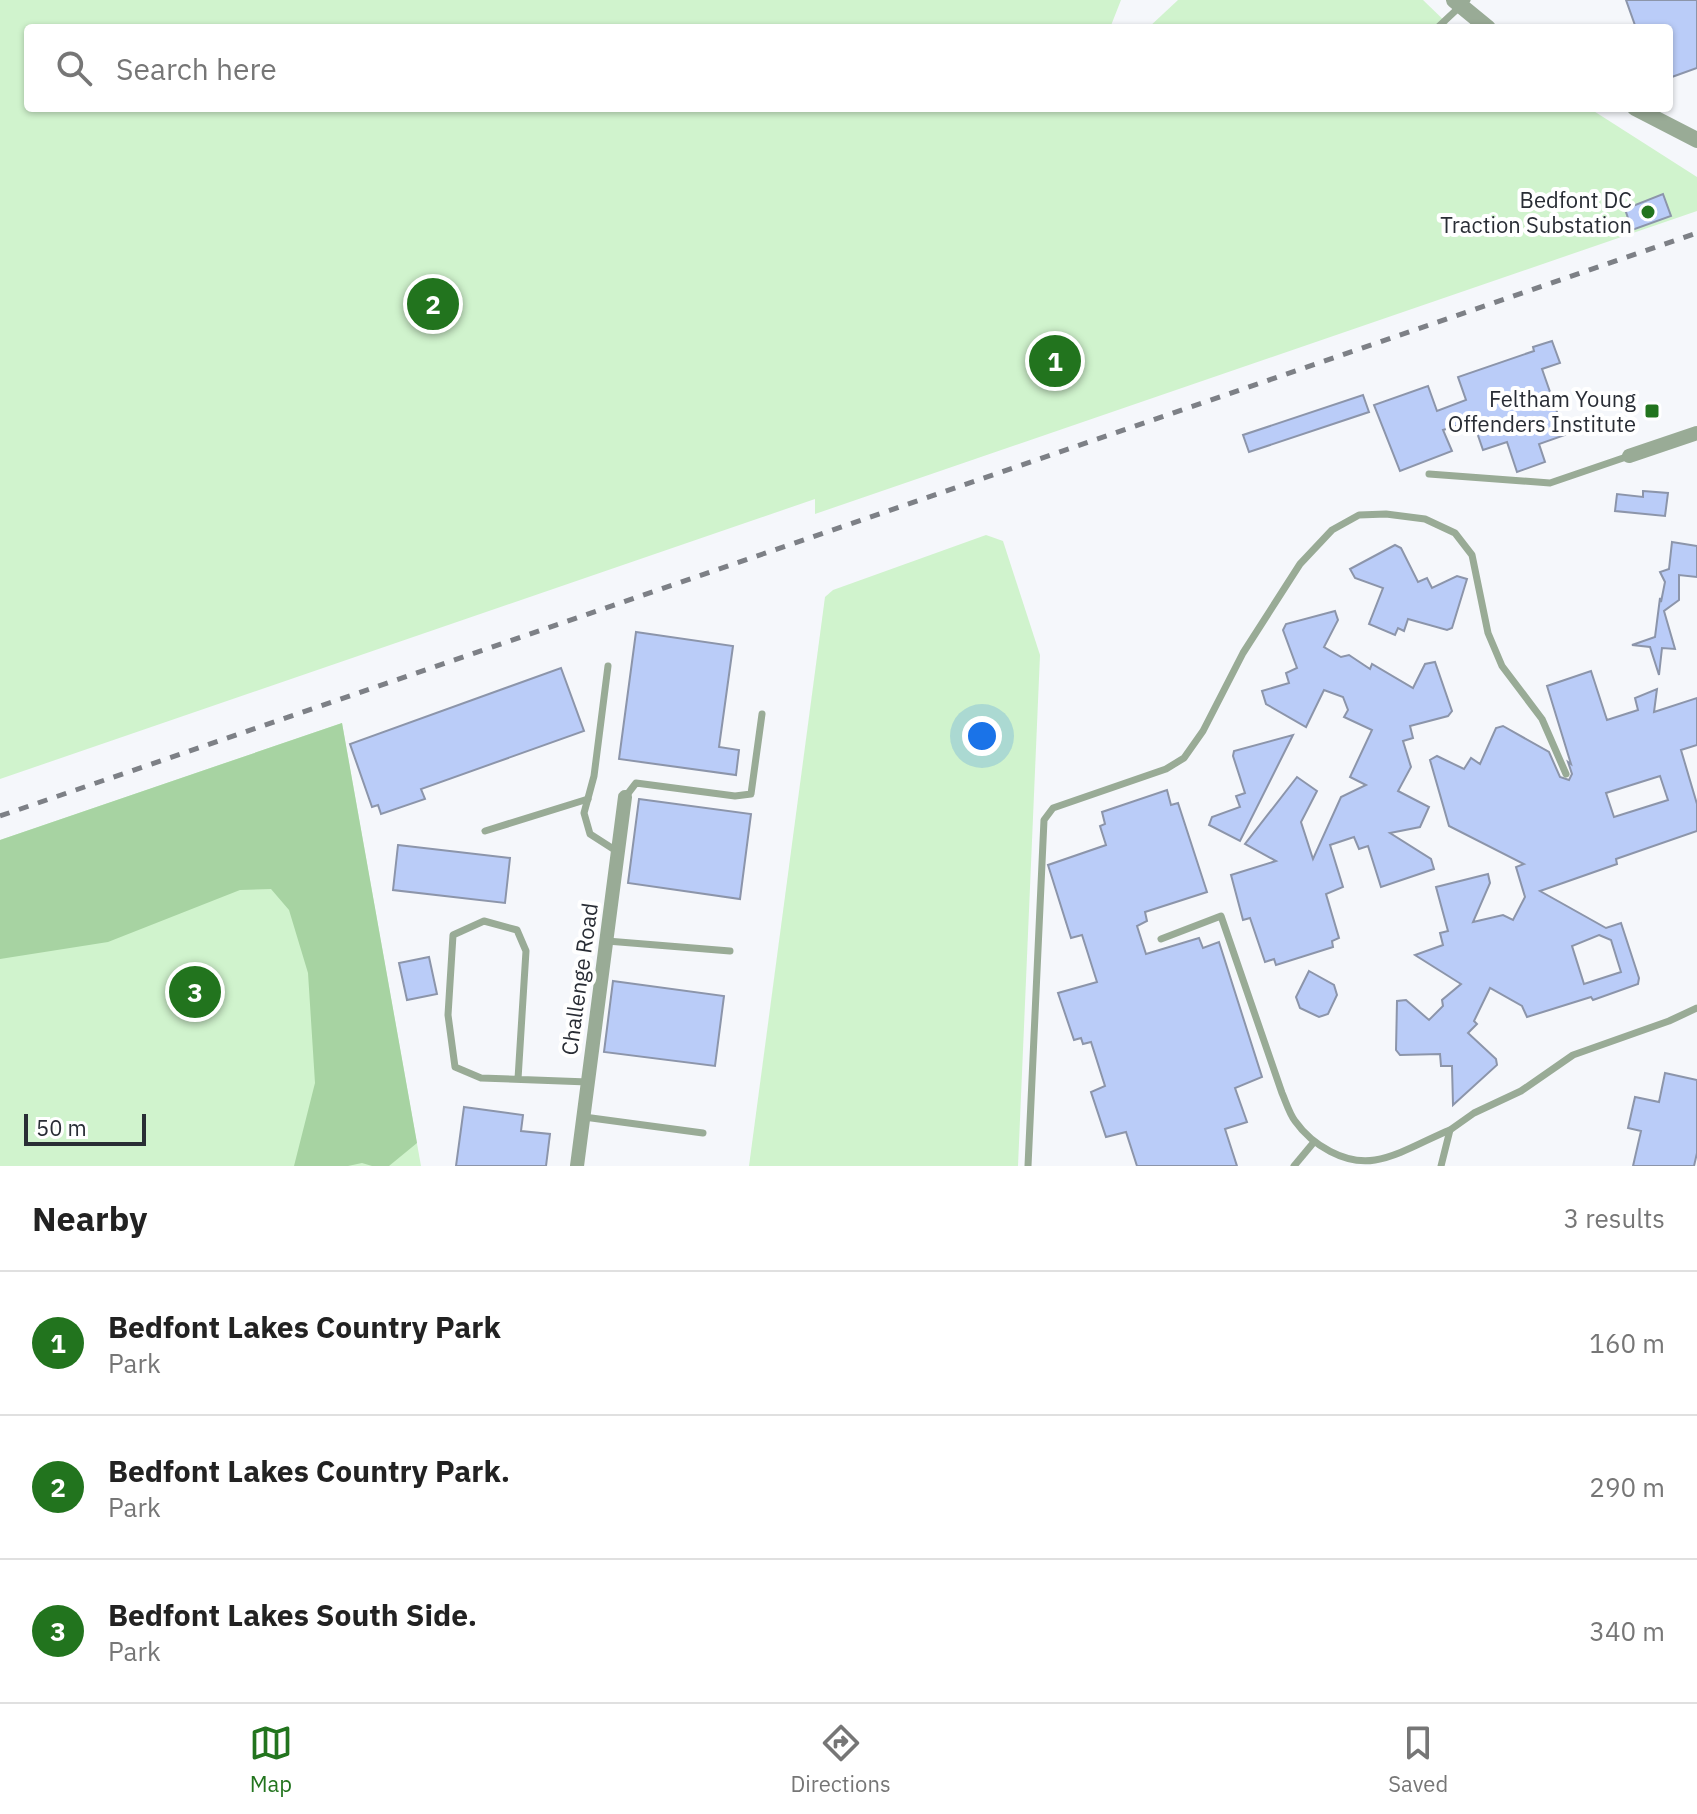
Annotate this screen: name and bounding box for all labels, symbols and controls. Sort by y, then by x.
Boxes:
search box [24,24,1673,112]
icon: search [52,46,96,90]
text: Search here [116,49,277,88]
place label: Bedfont DC Traction Substation [1440,185,1632,239]
marker: Bedfont DC Traction Substation [1639,203,1657,221]
pin: 2 [407,274,459,334]
pin: 1 [1029,331,1081,391]
place label: Feltham Young Offenders Institute [1448,384,1636,438]
marker: Feltham Young Offenders Institute [1643,402,1661,420]
your location [962,716,1002,756]
street label: Challenge Road [554,901,604,1057]
pin: 3 [169,962,221,1022]
scale bar [24,1110,146,1146]
text: 50 m [36,1113,87,1142]
text: Nearby [32,1196,147,1240]
text: 3 results [1563,1201,1665,1235]
text: Bedfont Lakes Country Park [108,1307,501,1346]
text: 1 [50,1326,66,1360]
text: 160 m [1589,1326,1665,1360]
text: Park [108,1346,161,1380]
text: Bedfont Lakes Country Park. [108,1451,510,1490]
text: 2 [50,1470,66,1504]
text: 290 m [1589,1470,1665,1504]
text: Park [108,1490,161,1524]
text: Bedfont Lakes South Side. [108,1595,477,1634]
text: 3 [50,1614,66,1648]
text: 340 m [1589,1614,1665,1648]
text: Park [108,1634,161,1668]
tab: Map [249,1721,293,1798]
tab: Directions [791,1721,891,1798]
tab: Saved [1388,1721,1448,1798]

